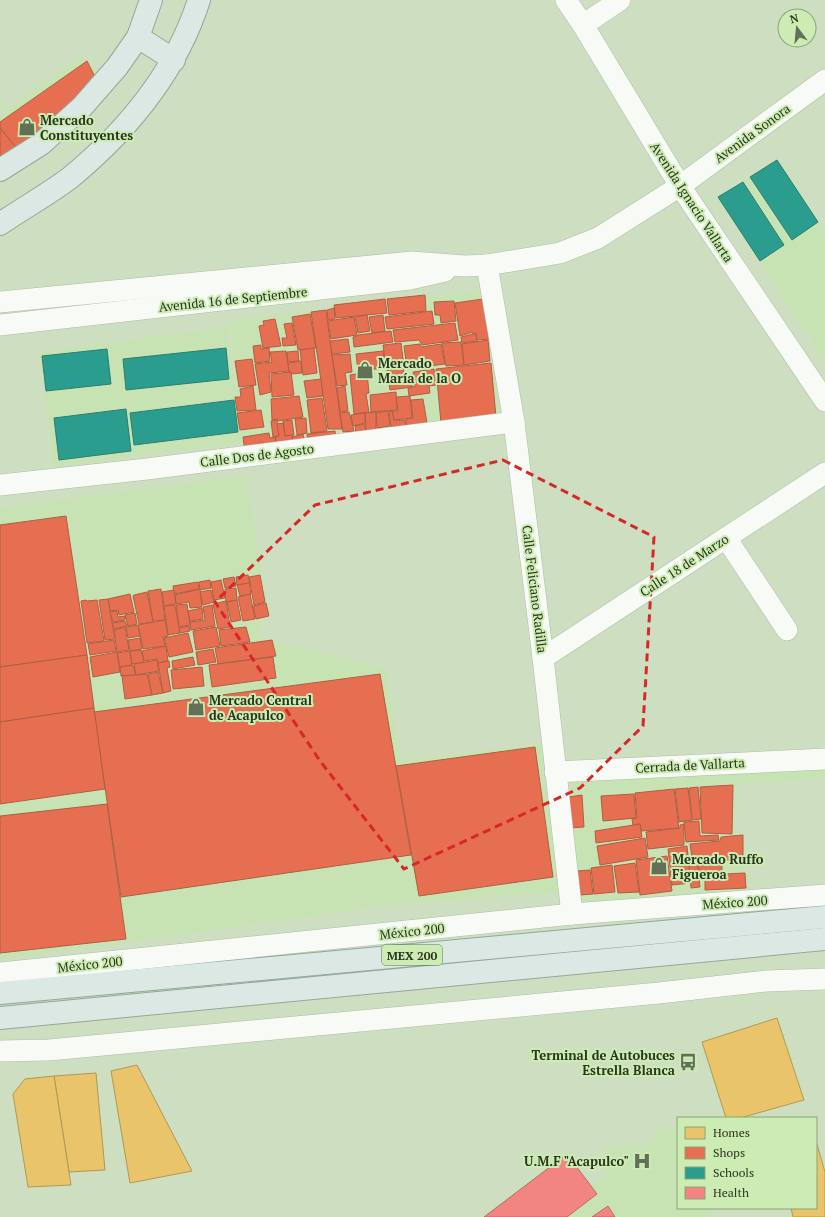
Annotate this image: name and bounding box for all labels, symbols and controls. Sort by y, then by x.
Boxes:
north arrow [777,8,817,48]
text: N [788,10,801,26]
street label: Avenida Sonora [710,99,794,167]
place label: Mercado Constituyentes [40,111,133,144]
shop icon: Mercado Constituyentes [17,117,37,137]
street label: Avenida Ignacio Vallarta [646,138,738,266]
street label: Avenida 16 de Septiembre [158,282,308,316]
place label: Mercado María de la O [378,354,461,387]
shop icon: Mercado María de la O [355,360,375,380]
street label: Calle Dos de Agosto [199,439,315,471]
street label: Calle Feliciano Radilla [518,524,552,654]
street label: Calle 18 de Marzo [636,530,732,600]
place label: Mercado Central de Acapulco [209,691,312,724]
shop icon: Mercado Central de Acapulco [186,697,206,717]
street label: Cerrada de Vallarta [635,753,746,777]
place label: Mercado Ruffo Figueroa [672,850,764,883]
shop icon: Mercado Ruffo Figueroa [649,856,669,876]
street label: México 200 [702,891,768,913]
street label: México 200 [379,919,445,943]
road number: MEX 200 [382,945,442,965]
street label: México 200 [57,952,123,976]
place label: Terminal de Autobuces Estrella Blanca [531,1046,676,1079]
bus stop icon: Terminal de Autobuces Estrella Blanca [678,1052,698,1072]
legend [677,1117,817,1209]
text: Homes [713,1125,750,1140]
text: Shops [713,1145,745,1160]
hospital icon: U.M.F "Acapulco" [632,1151,652,1171]
place label: U.M.F "Acapulco" [524,1152,629,1170]
text: Schools [713,1165,754,1180]
text: Health [713,1185,749,1200]

